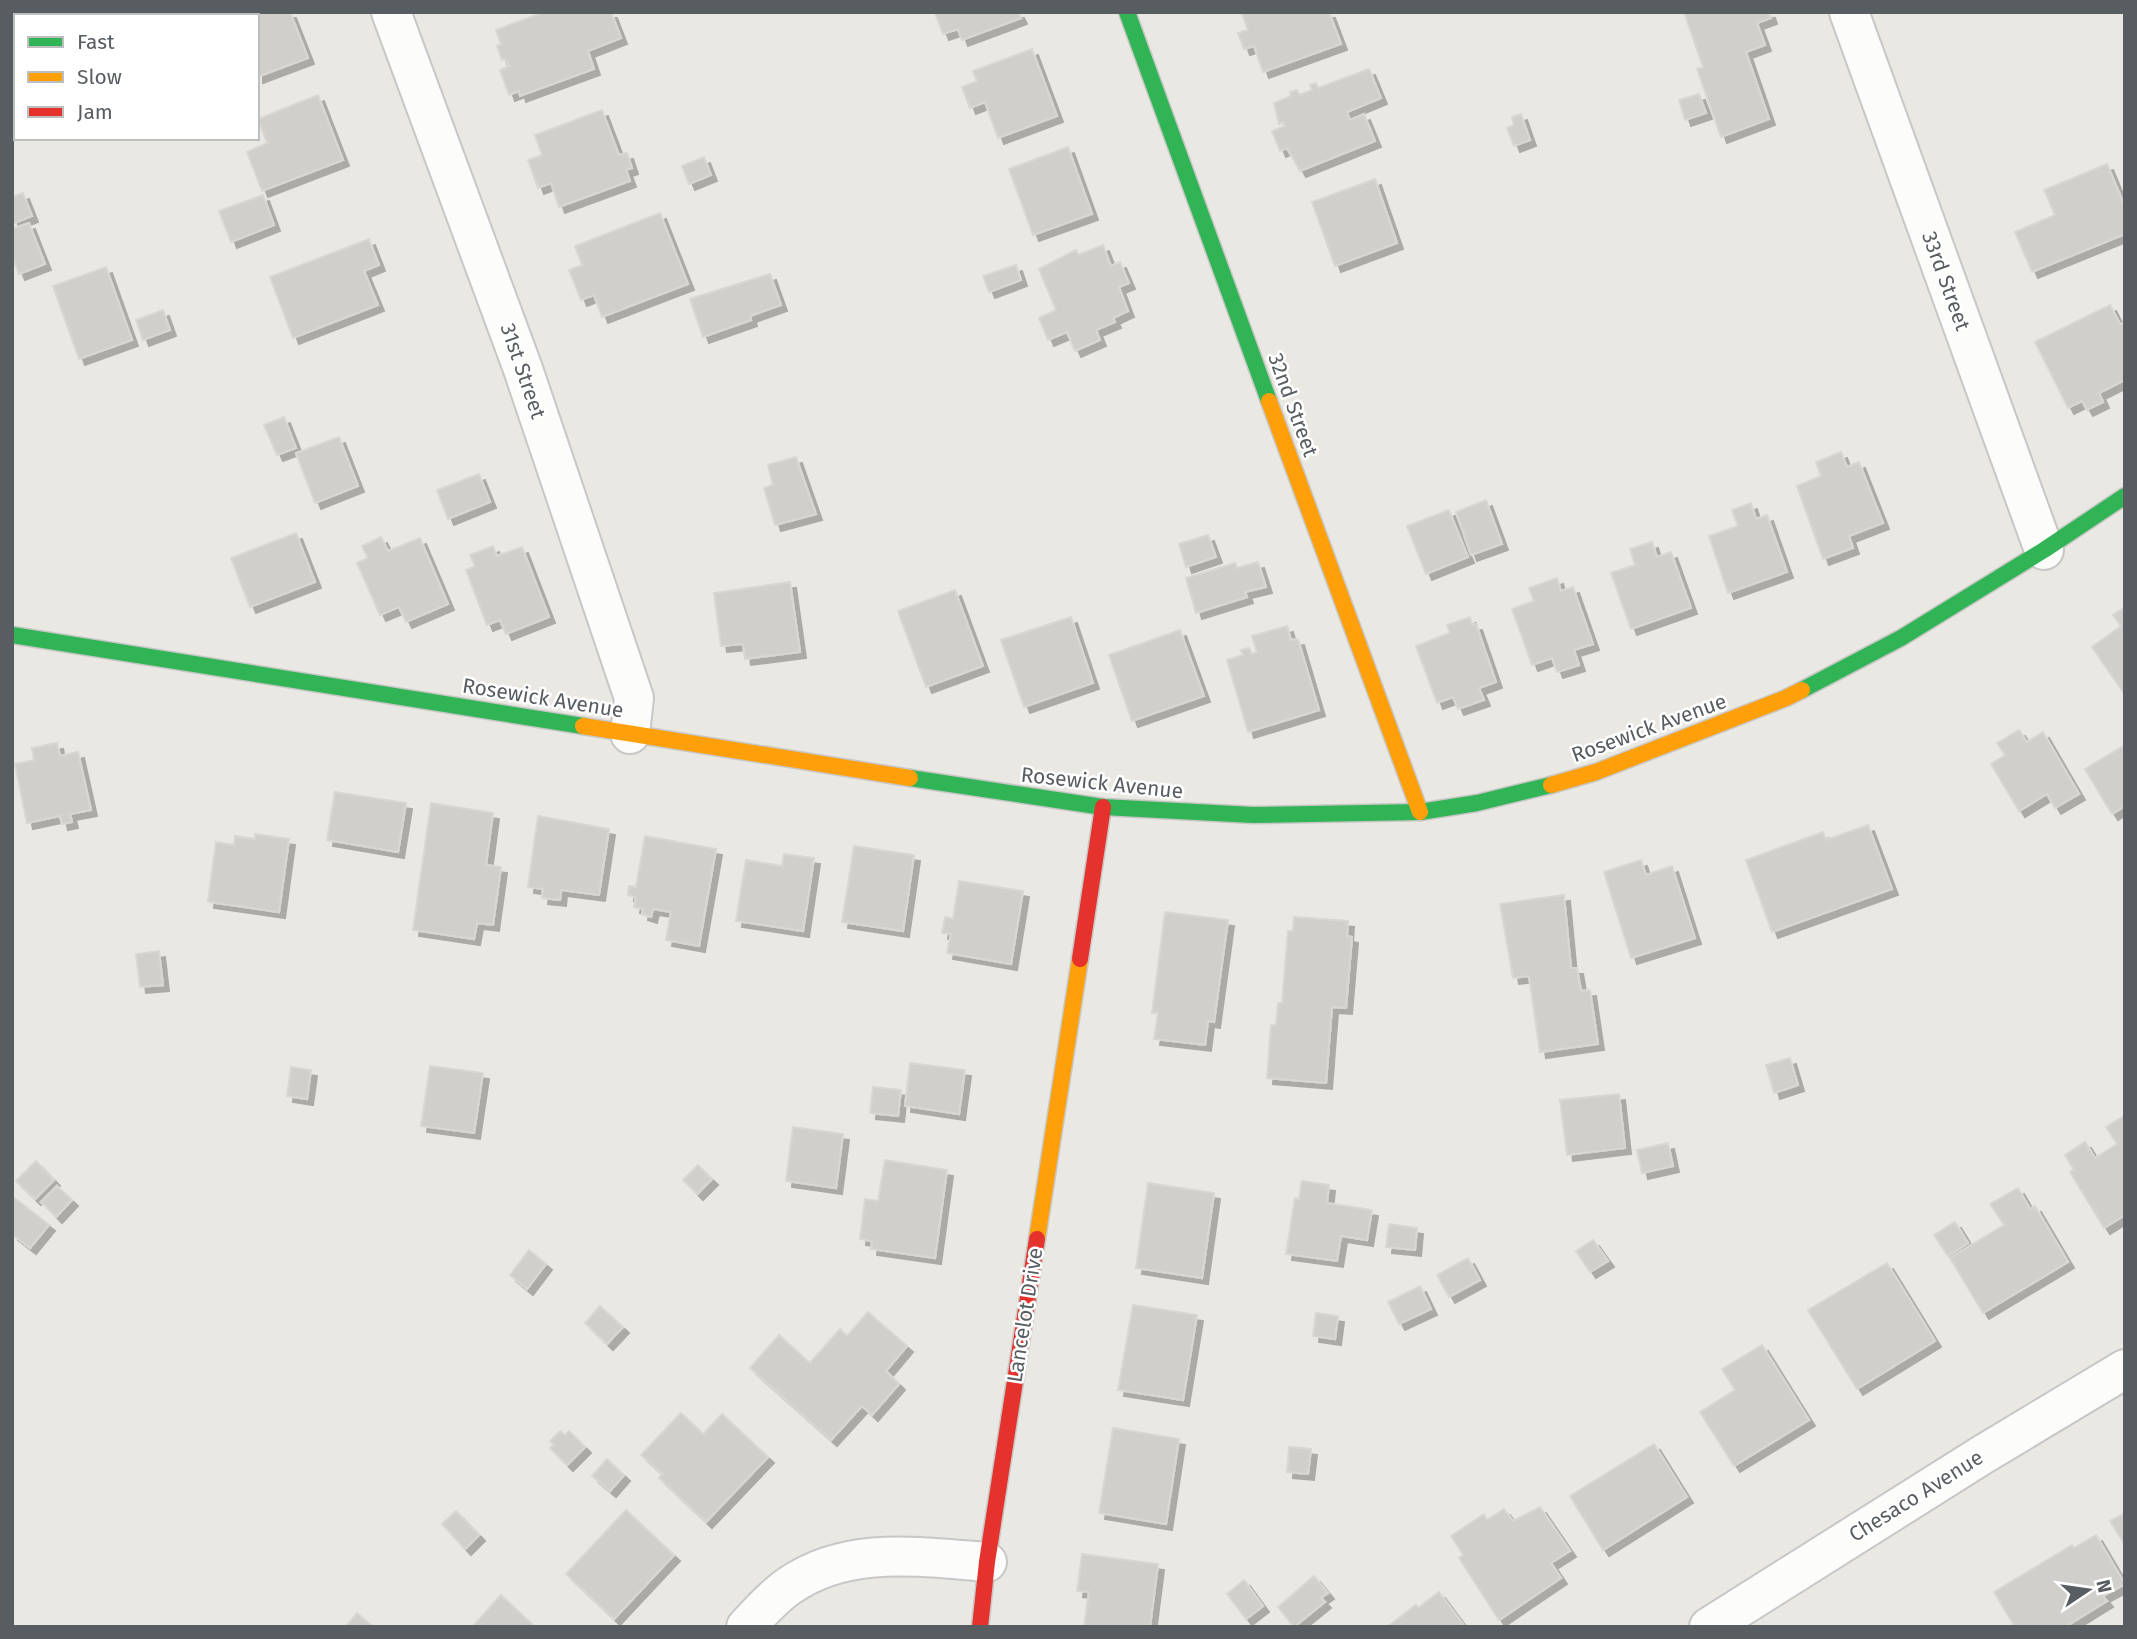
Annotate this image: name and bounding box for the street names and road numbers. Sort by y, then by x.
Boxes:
street label: 33rd Street [1916,228,1976,334]
street label: 31st Street [495,320,552,422]
street label: 32nd Street [1262,350,1324,461]
street label: Rosewick Avenue [460,672,626,724]
street label: Rosewick Avenue [1568,688,1730,768]
street label: Rosewick Avenue [1020,762,1184,804]
street label: Lancelot Drive [1002,1246,1048,1384]
street label: Chesaco Avenue [1844,1444,1988,1548]

